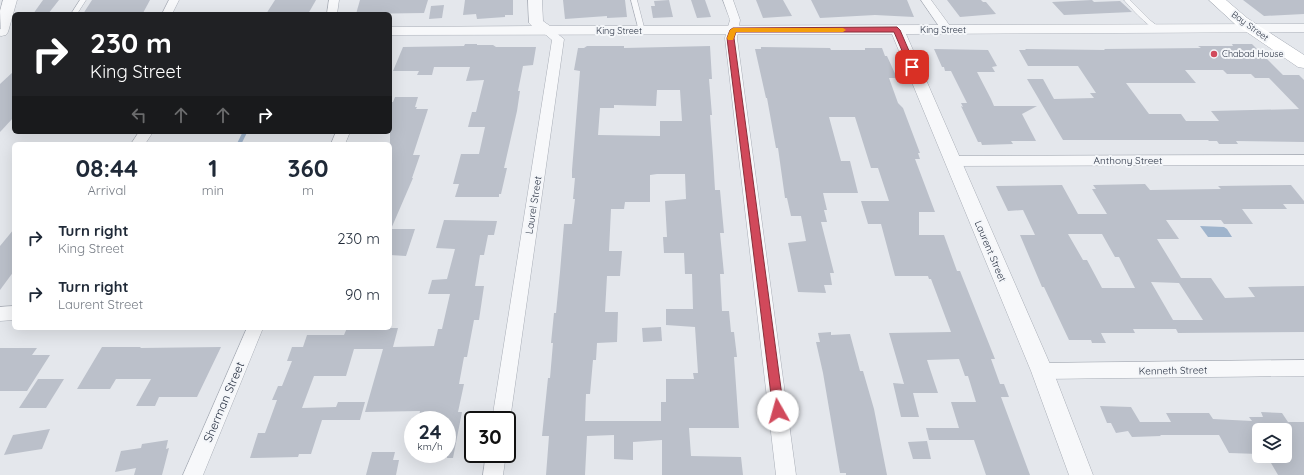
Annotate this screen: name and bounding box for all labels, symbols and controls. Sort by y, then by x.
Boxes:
street label: Bay Street [1229,8,1271,43]
street label: King Street [920,24,966,35]
text: 230 m [90,25,172,60]
street label: King Street [596,25,642,36]
icon: right [24,28,76,80]
place label: Chabad House [1222,48,1284,59]
marker: Chabad House [1209,49,1219,59]
pin [895,50,929,84]
icon: arrive [901,56,923,78]
text: King Street [90,60,182,83]
icon: left [128,104,150,126]
icon: ahead [170,104,192,126]
icon: ahead [212,104,234,126]
icon: right [254,104,276,126]
text: 08:44 [76,153,138,183]
text: 1 [208,153,218,183]
text: 360 [288,153,328,183]
street label: Anthony Street [1094,154,1163,167]
street label: Laurel Street [522,175,545,235]
text: Arrival [87,182,126,198]
text: min [202,182,224,198]
text: m [302,182,314,198]
street label: Laurent Street [972,219,1010,284]
text: Turn right [58,221,129,240]
icon: right [24,227,46,249]
text: 230 m [337,229,380,248]
text: King Street [58,240,124,256]
text: Turn right [58,277,129,296]
icon: right [24,283,46,305]
text: 90 m [345,285,380,304]
text: Laurent Street [58,296,143,312]
street label: Sherman Street [200,359,247,444]
street label: Kenneth Street [1139,363,1208,378]
position arrow [757,390,799,432]
speed limit sign: 30 [464,411,516,463]
text: 24 [418,419,442,444]
map controls [1252,423,1292,463]
button: layers [1252,423,1292,463]
text: km/h [417,440,443,453]

